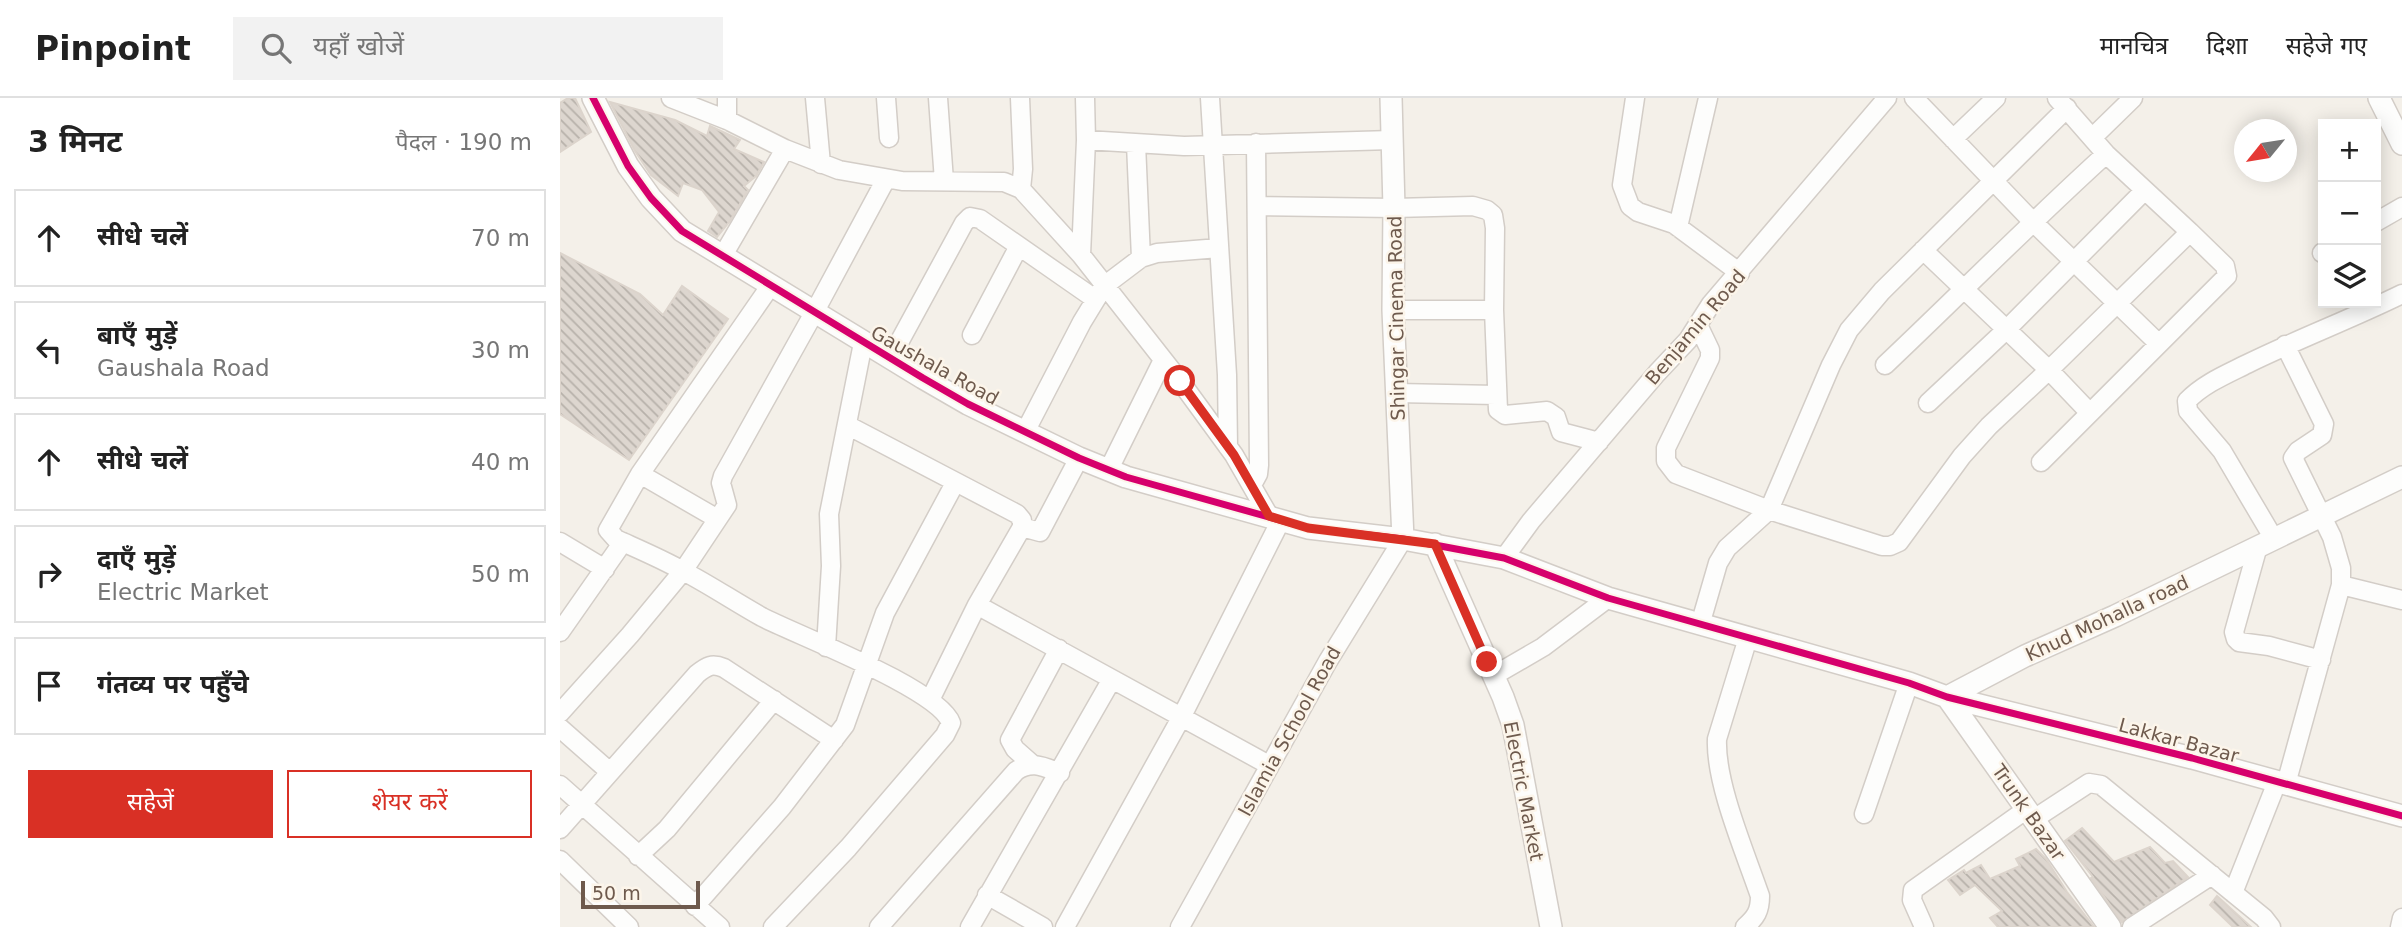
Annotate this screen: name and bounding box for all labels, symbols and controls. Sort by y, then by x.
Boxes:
search box [233,17,723,80]
text: Pinpoint [35,29,191,68]
icon: search [257,29,295,67]
text: यहाँ खोजें [313,31,404,61]
text: मानचित्र [2100,32,2168,60]
text: दिशा [2206,32,2248,60]
text: सहेजे गए [2286,32,2367,60]
north arrow [2234,119,2297,182]
map controls [2318,119,2381,308]
button: + [2318,119,2381,182]
text: 3 मिनट [28,124,122,159]
text: पैदल · 190 m [396,129,532,155]
button: − [2318,182,2381,245]
street label: Shingar Cinema Road [1383,215,1409,421]
icon: ahead [30,219,68,257]
text: सीधे चलें [97,221,188,251]
text: 70 m [471,225,530,251]
button: layers [2318,245,2381,308]
street label: Benjamin Road [1641,265,1749,389]
text: बाएँ मुड़ें [97,320,177,350]
street label: Gaushala Road [867,321,1003,409]
icon: left [30,331,68,369]
text: 30 m [471,337,530,363]
text: Gaushala Road [97,355,270,381]
route start [1164,365,1195,396]
icon: ahead [30,443,68,481]
text: सीधे चलें [97,445,188,475]
text: 40 m [471,449,530,475]
text: दाएँ मुड़ें [97,544,176,574]
icon: right [30,555,68,593]
text: 50 m [471,561,530,587]
street label: Khud Mohalla road [2022,571,2192,665]
text: Electric Market [97,579,269,605]
street label: Islamia School Road [1233,642,1345,820]
route end [1471,646,1502,677]
icon: arrive [30,667,68,705]
text: गंतव्य पर पहुँचे [97,669,249,699]
street label: Lakkar Bazar [2117,713,2242,767]
street label: Electric Market [1500,719,1548,863]
street label: Trunk Bazar [1987,759,2070,864]
button: सहेजें [28,770,273,838]
button: शेयर करें [287,770,532,838]
scale bar [581,878,700,910]
text: 50 m [592,882,641,904]

